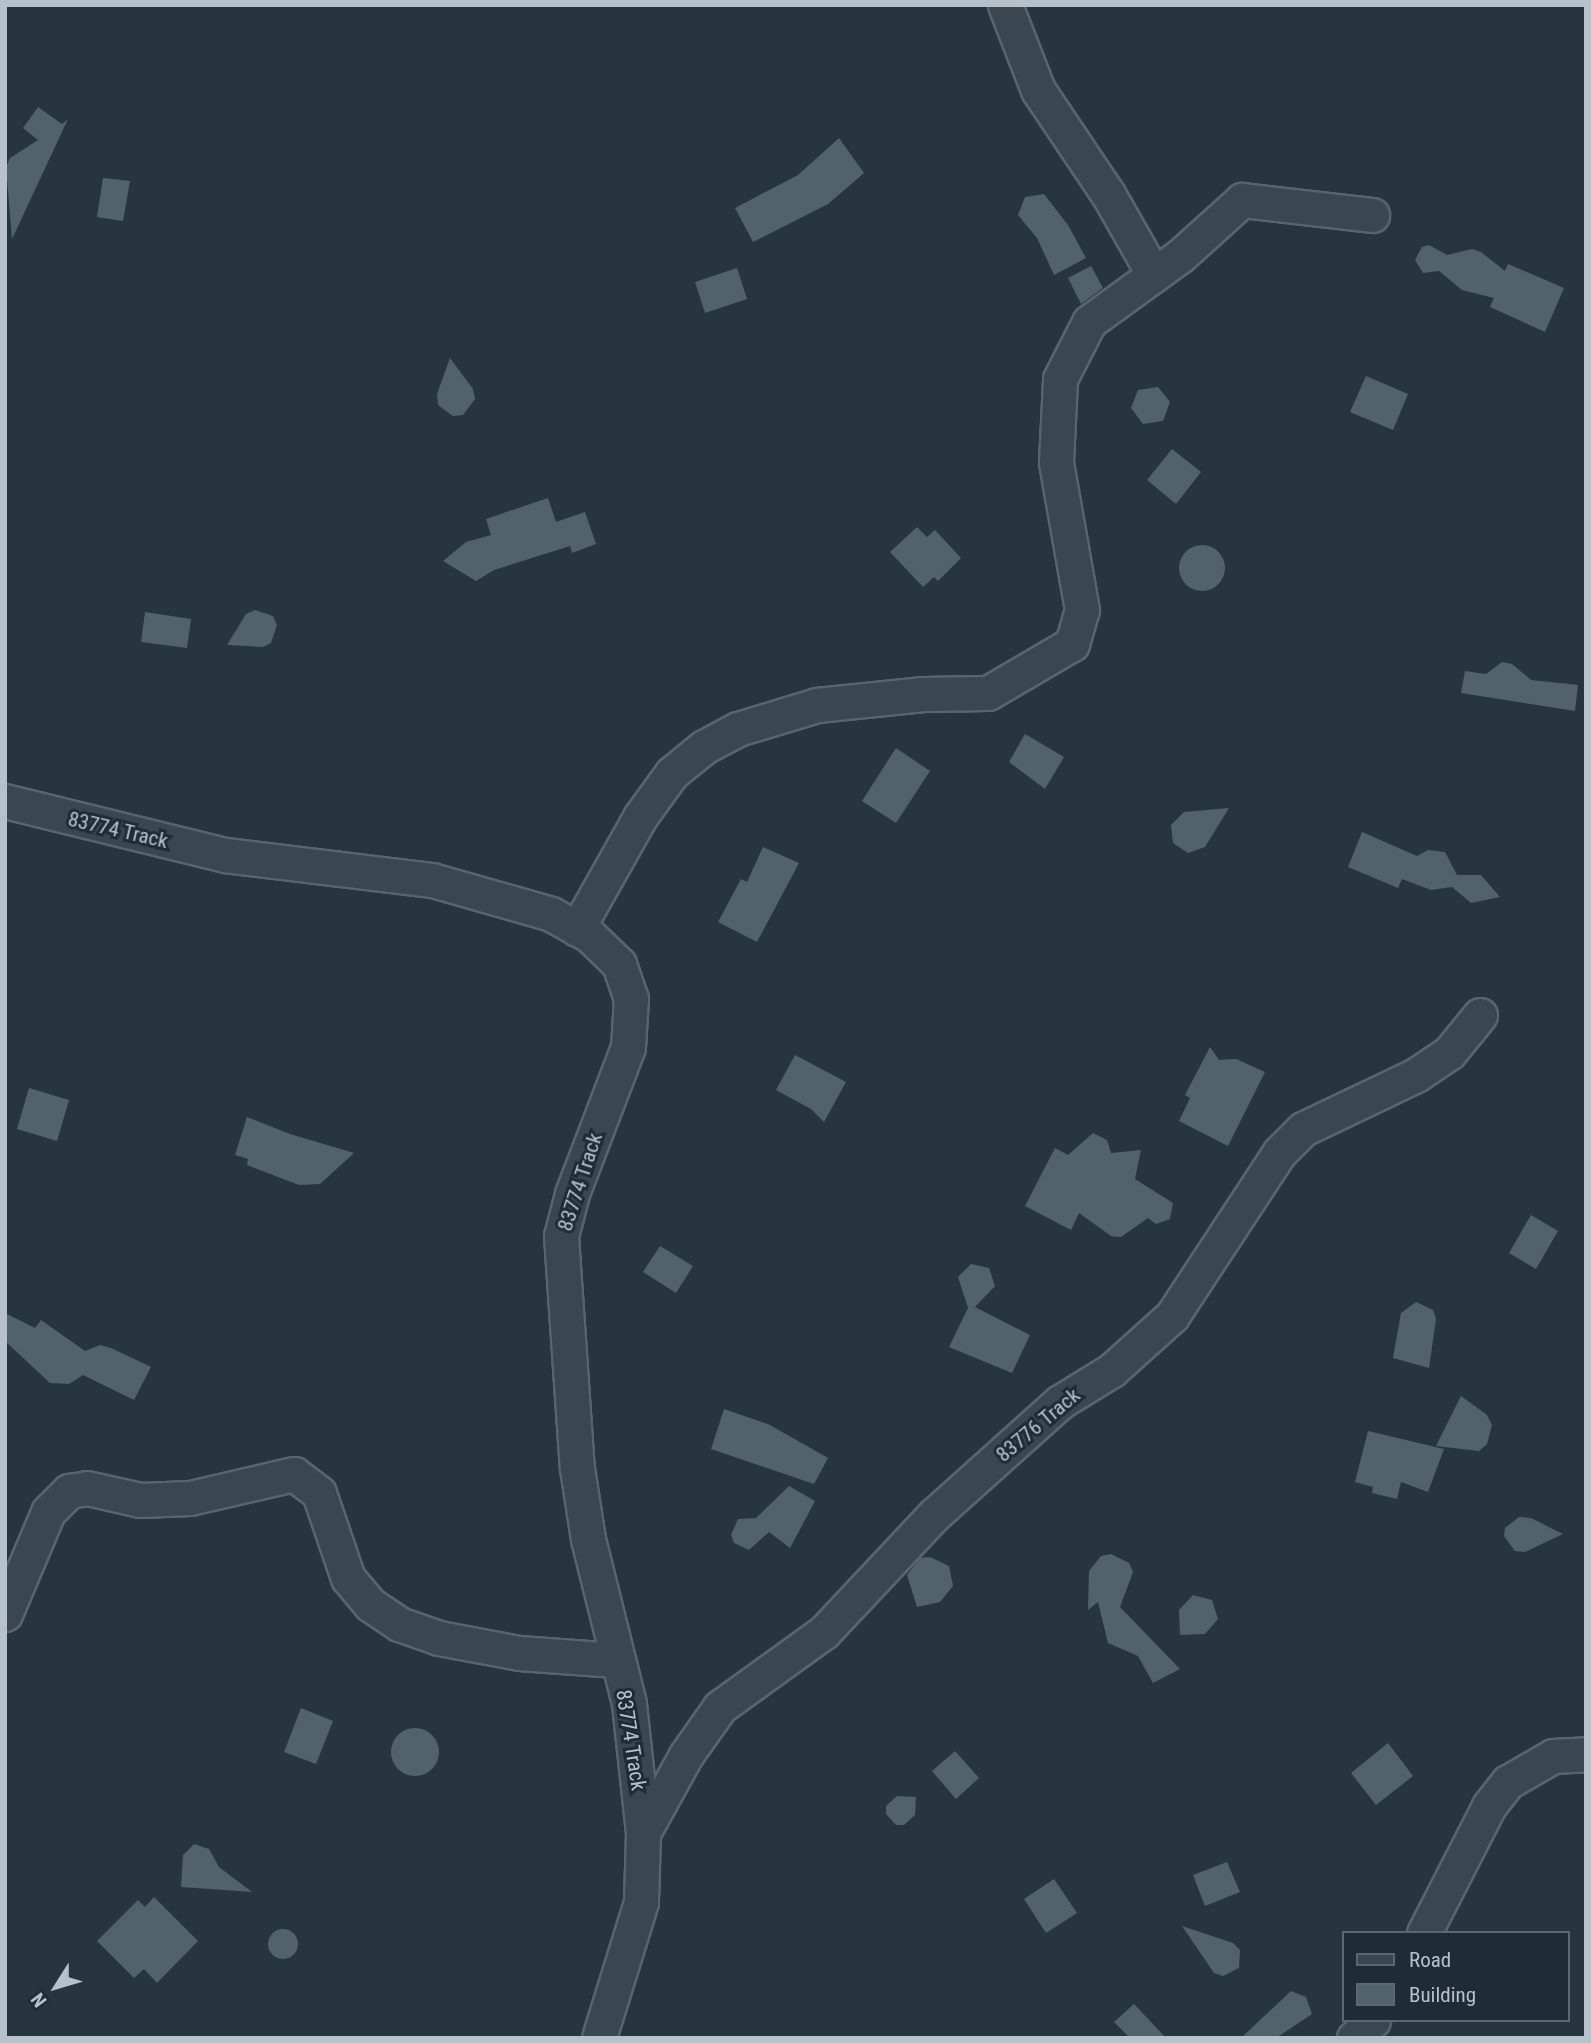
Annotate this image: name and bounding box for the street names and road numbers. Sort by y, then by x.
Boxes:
street label: 83774 Track [65,806,171,854]
street label: 83774 Track [552,1130,608,1234]
street label: 83776 Track [991,1383,1085,1467]
street label: 83774 Track [611,1688,651,1792]

